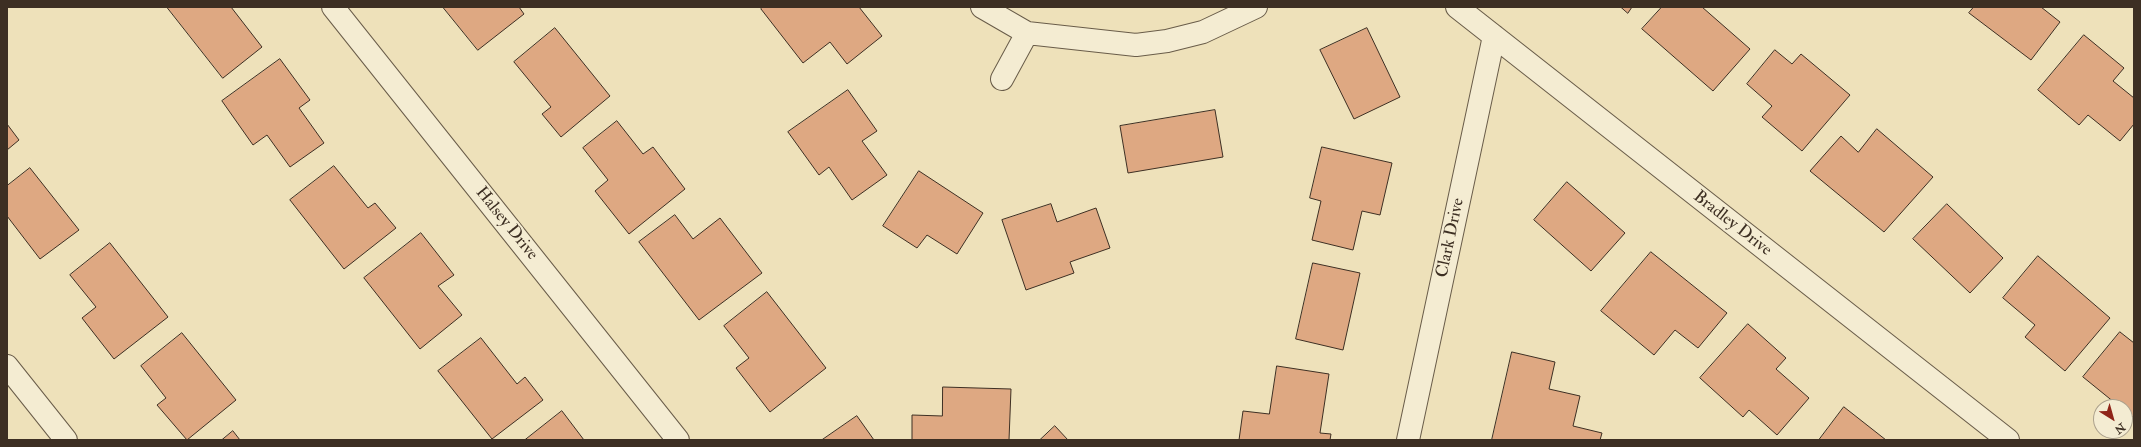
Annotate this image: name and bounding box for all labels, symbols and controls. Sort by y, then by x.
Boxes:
street label: Halsey Drive [470,183,542,265]
street label: Bradley Drive [1689,187,1775,261]
street label: Clark Drive [1433,196,1469,280]
north arrow [2093,399,2133,439]
text: N [2112,420,2128,436]

